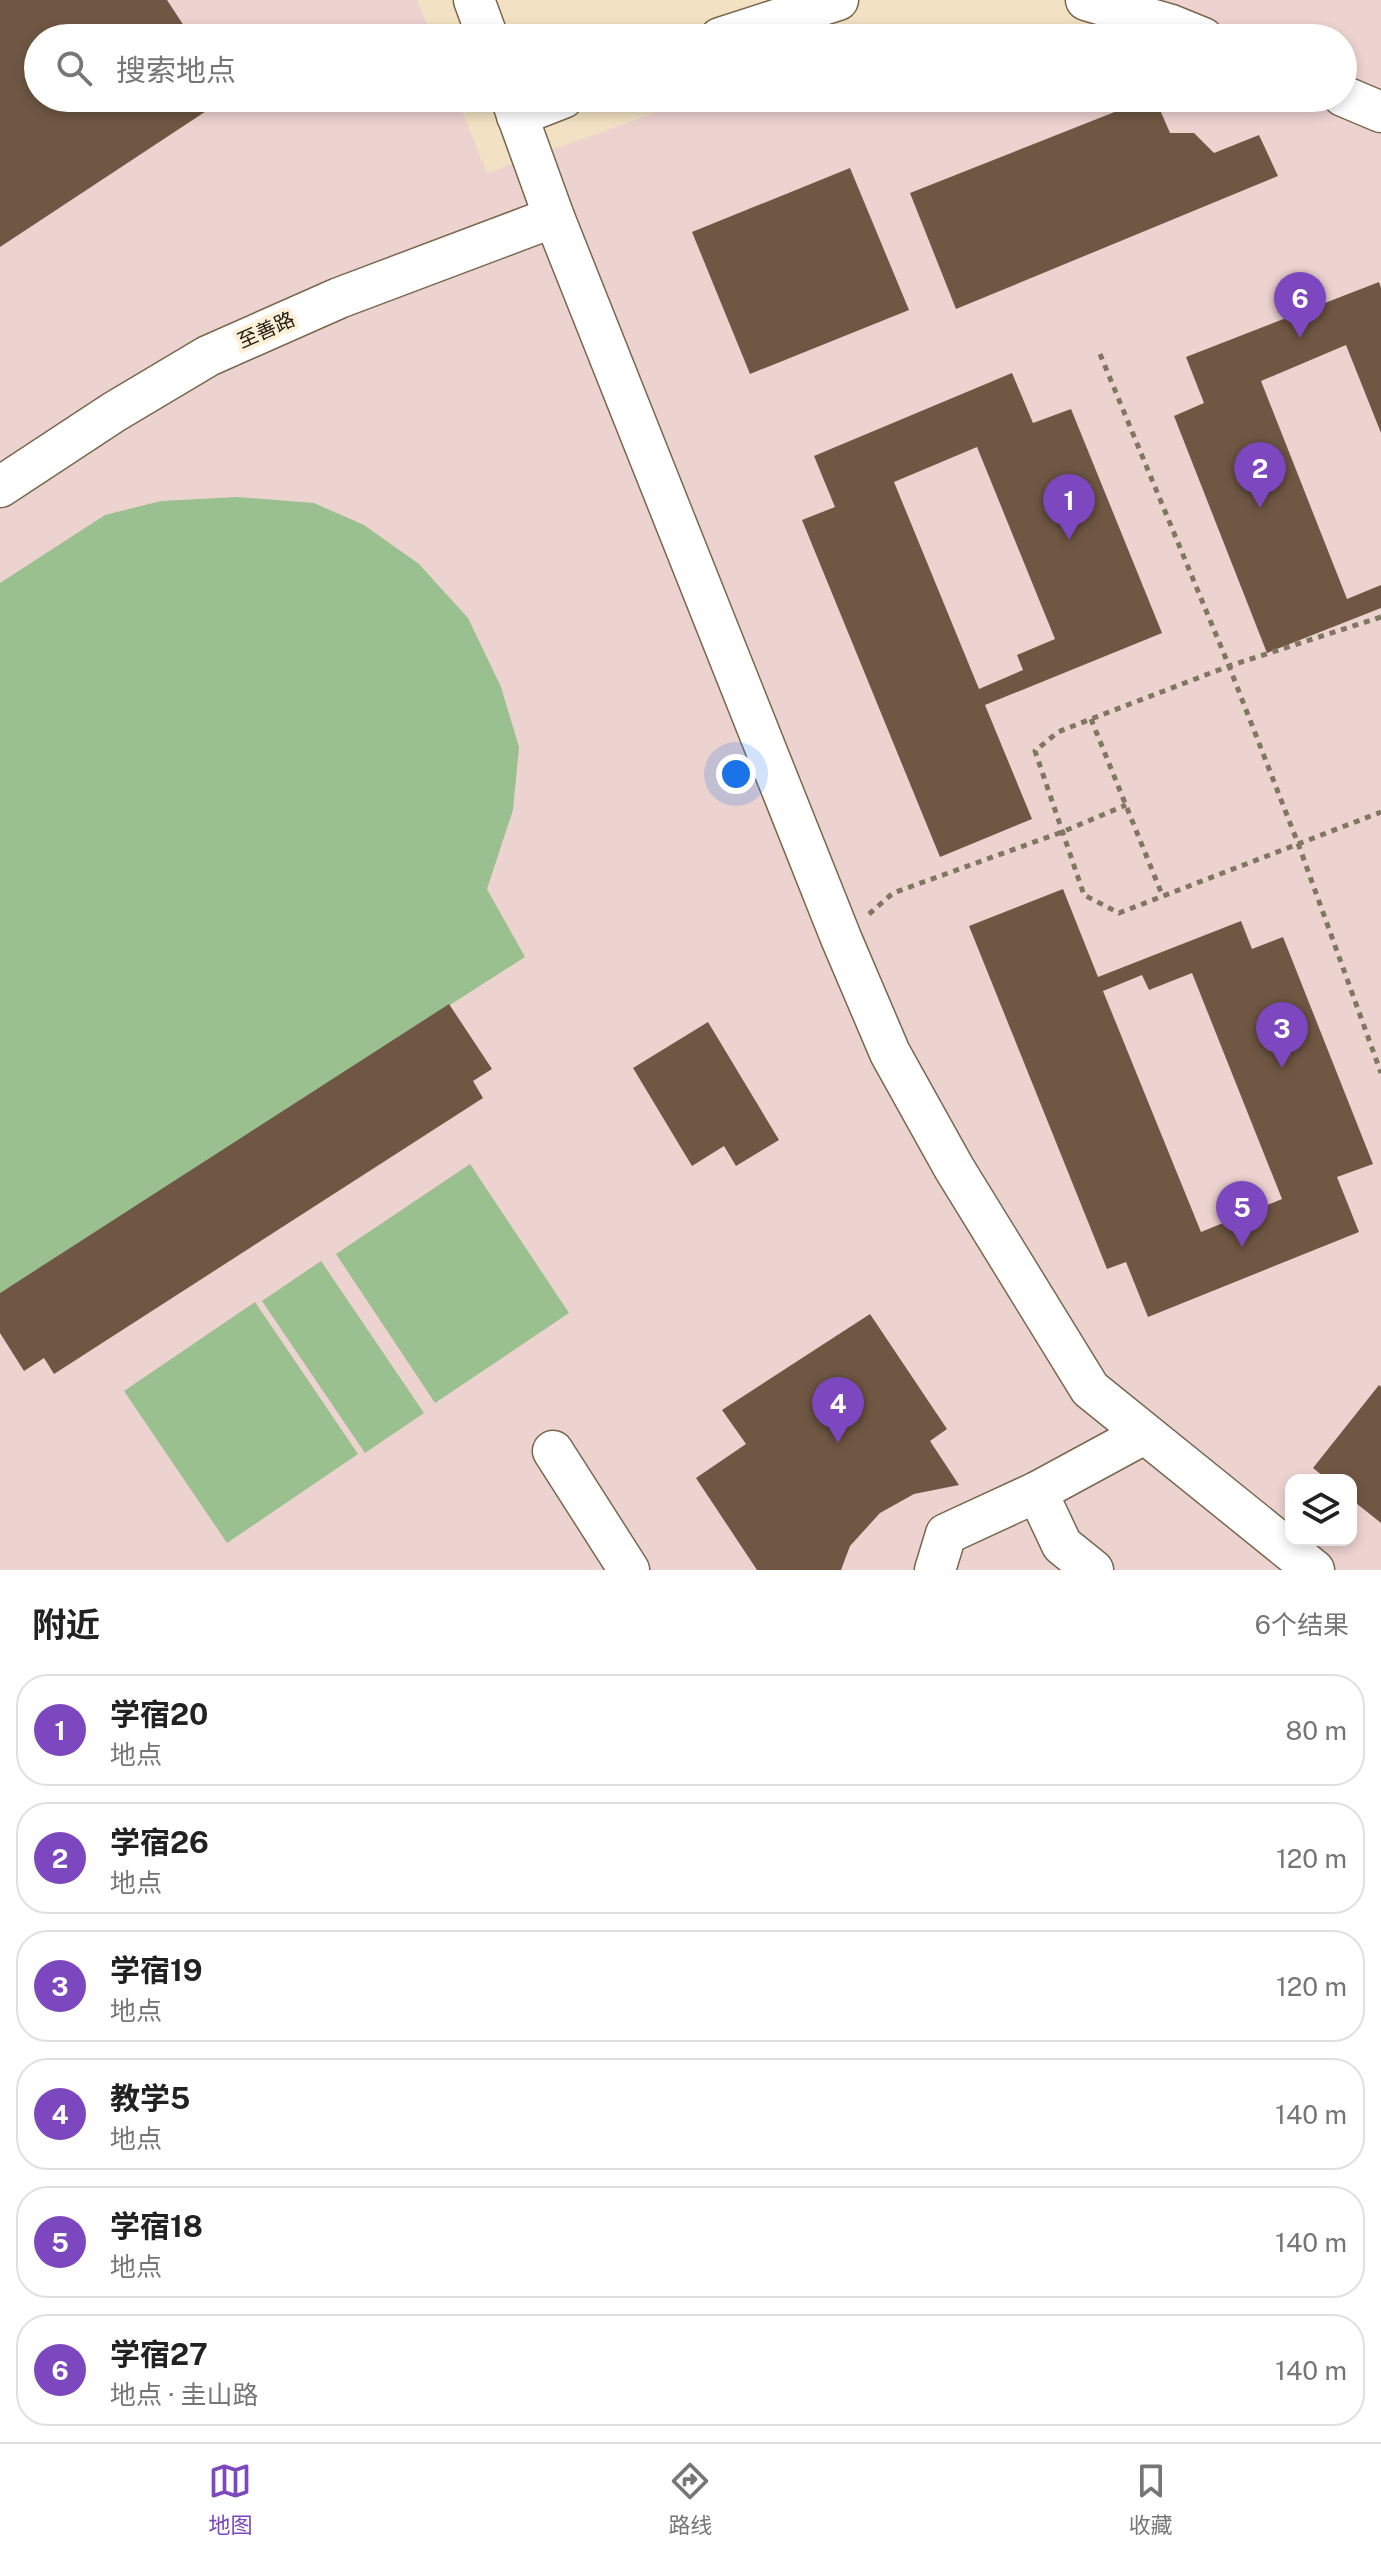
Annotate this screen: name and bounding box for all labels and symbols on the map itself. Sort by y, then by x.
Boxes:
pin: 6 [1274,272,1326,338]
street label: 至善路 [234,307,298,353]
pin: 2 [1234,442,1286,508]
pin: 1 [1043,474,1095,540]
your location [716,754,756,794]
pin: 3 [1256,1002,1308,1068]
pin: 5 [1216,1181,1268,1247]
pin: 4 [812,1377,864,1443]

